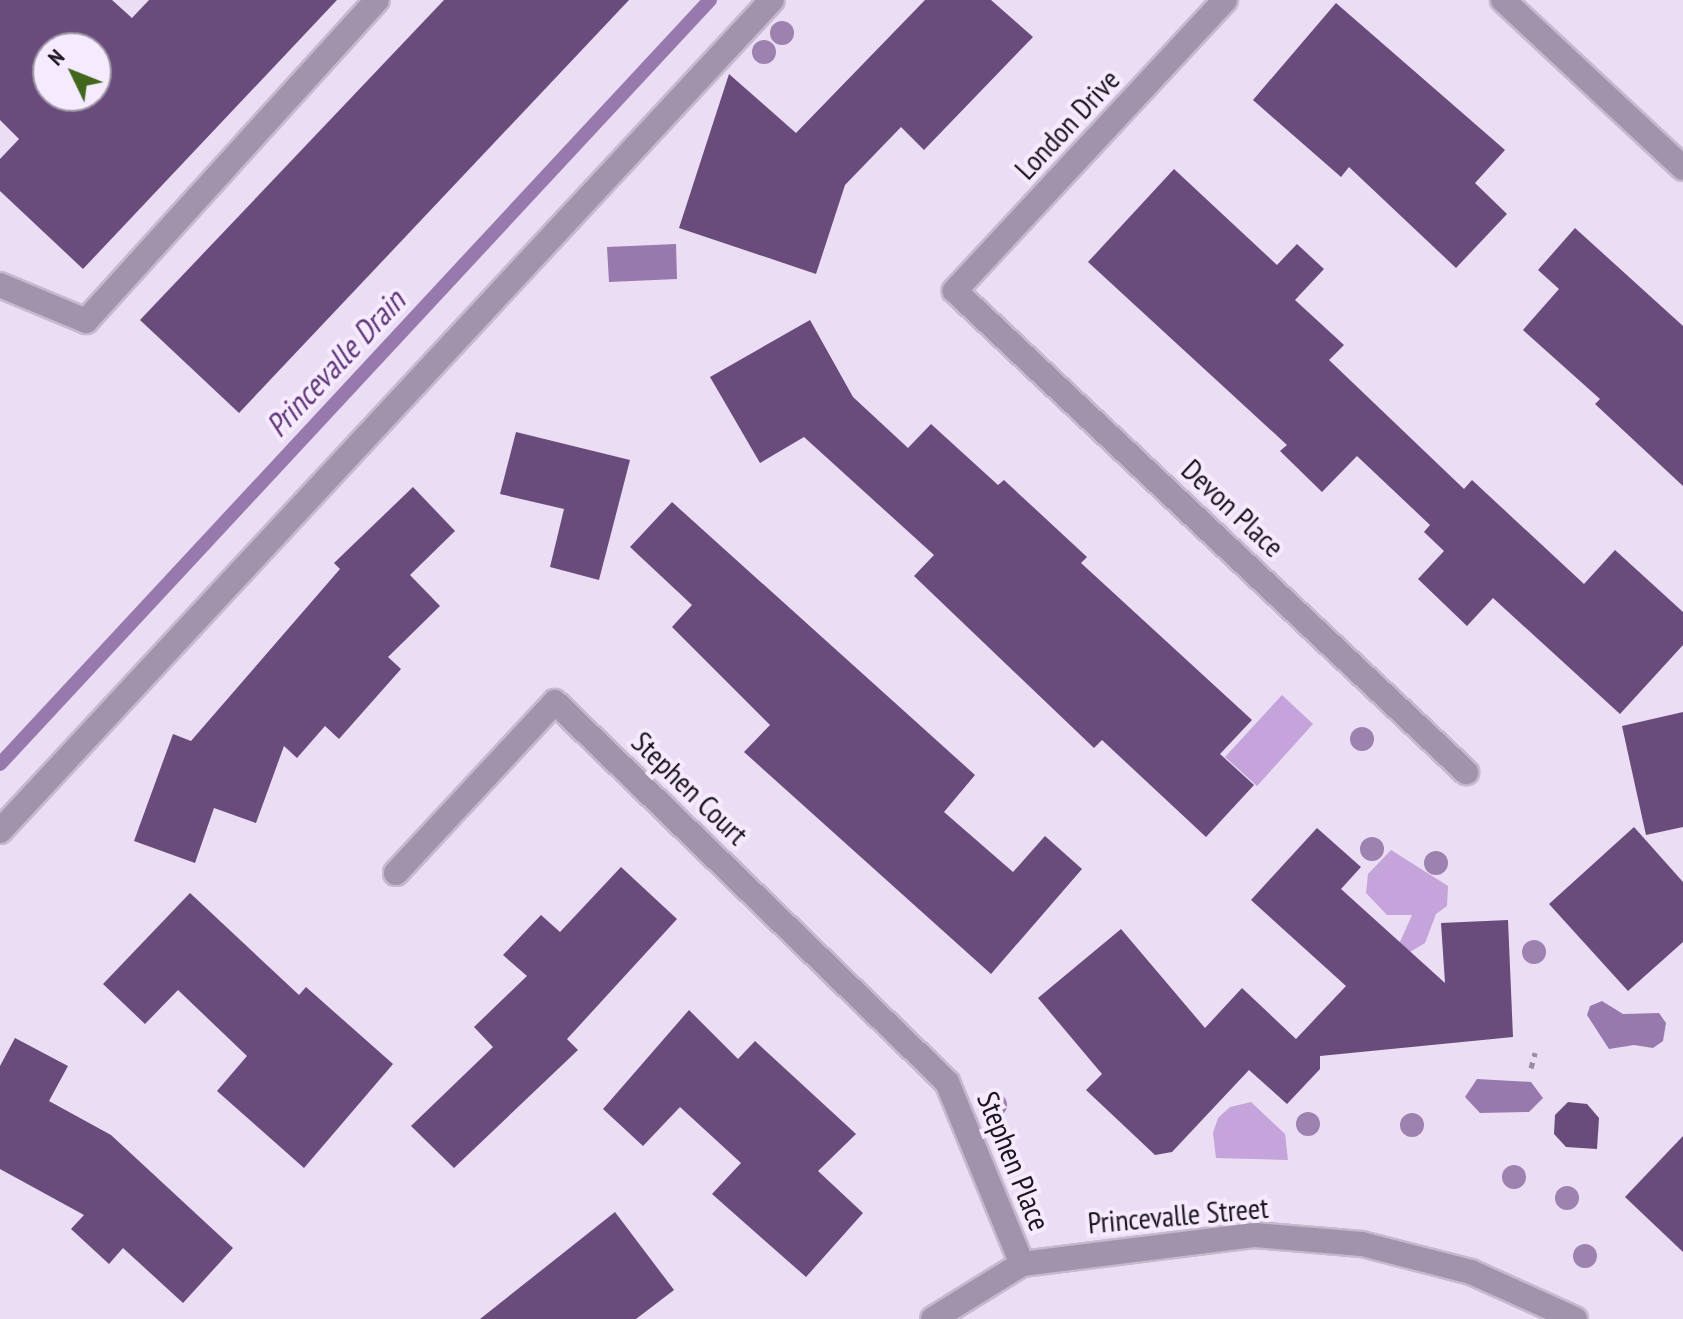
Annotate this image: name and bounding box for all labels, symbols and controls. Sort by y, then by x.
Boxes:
north arrow [32,32,112,112]
text: N [42,43,70,71]
street label: London Drive [1007,62,1127,186]
water label: Princevalle Drain [257,282,413,444]
street label: Devon Place [1174,452,1292,564]
street label: Stephen Court [624,724,756,852]
street label: Stephen Place [970,1086,1058,1236]
street label: Princevalle Street [1086,1189,1270,1241]

